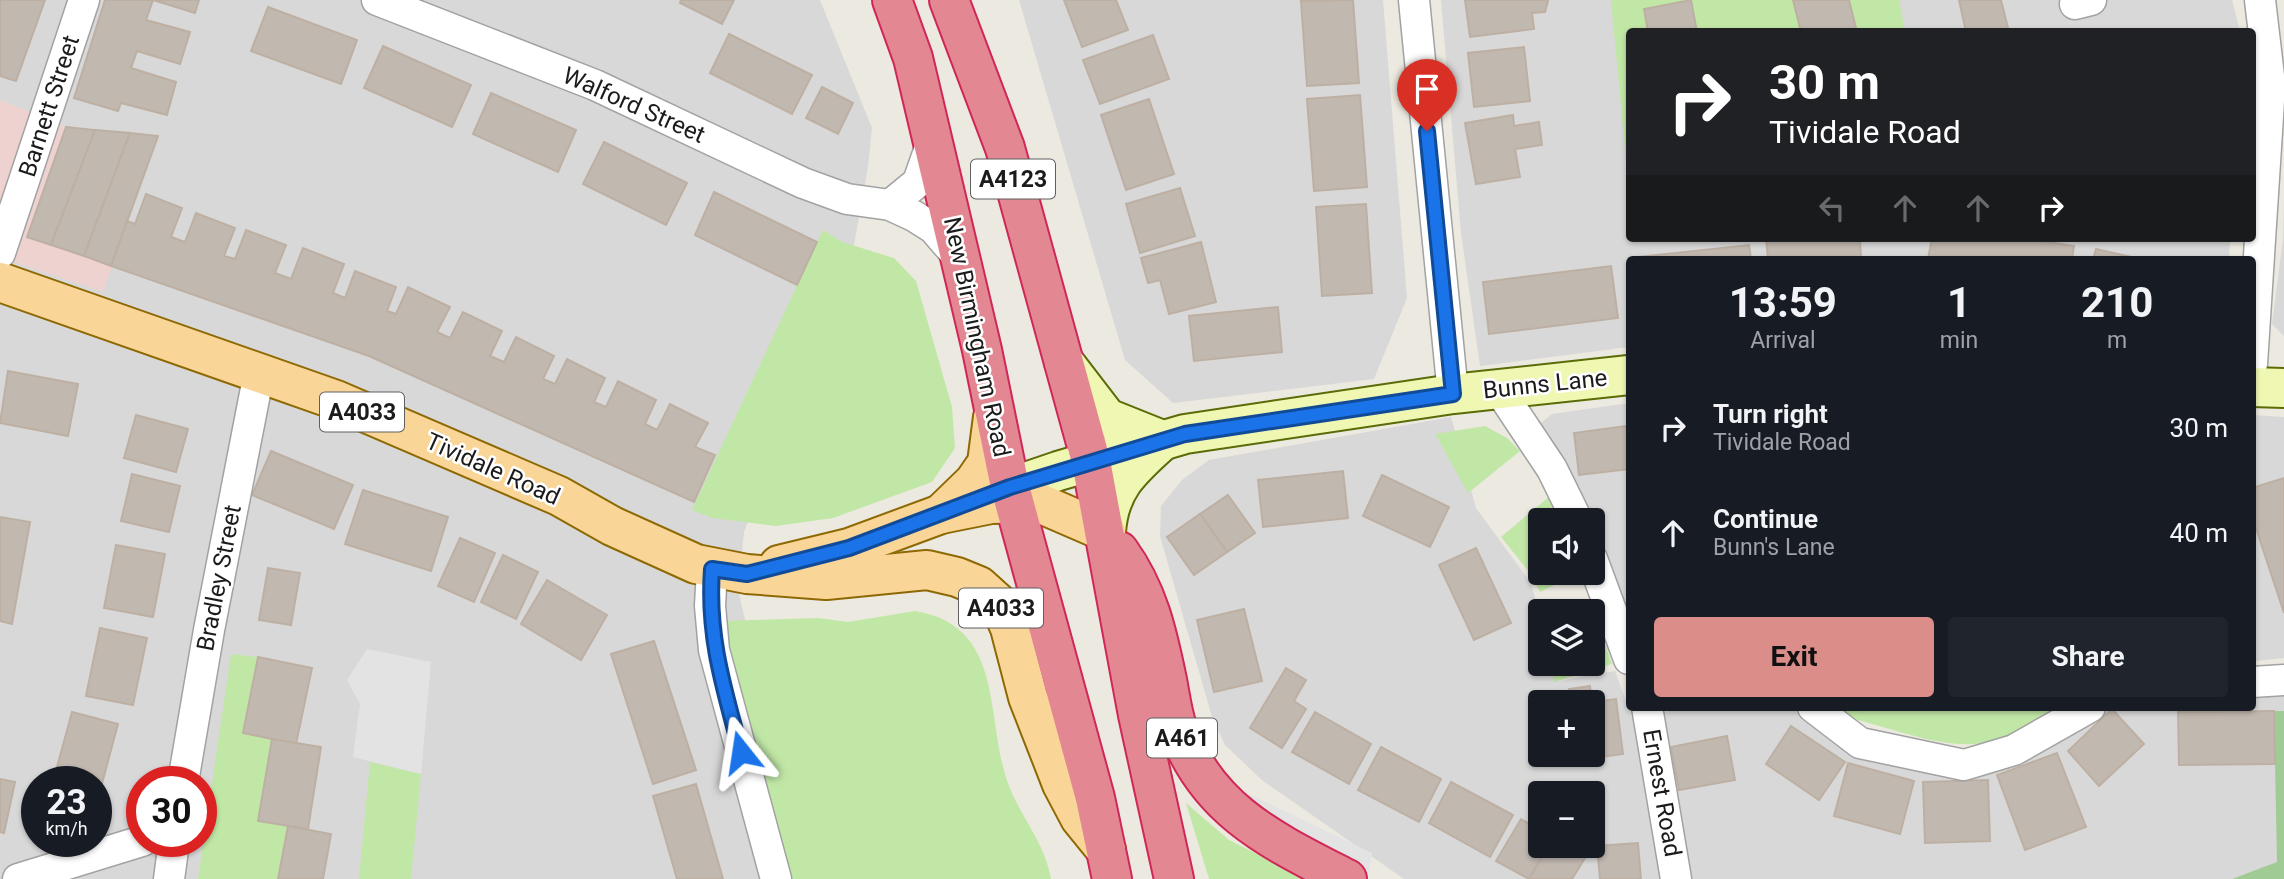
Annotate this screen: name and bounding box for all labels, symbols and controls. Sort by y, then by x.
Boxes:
street label: Barnett Street [13,32,85,180]
text: 30 m [1769,54,1880,111]
icon: right [1654,56,1745,147]
pin [1397,59,1457,131]
street label: Walford Street [559,61,710,149]
icon: arrive [1408,70,1446,108]
text: Tividale Road [1769,113,1961,151]
road number: A4123 [971,160,1055,198]
icon: left [1813,189,1851,227]
icon: ahead [1886,189,1924,227]
icon: ahead [1959,189,1997,227]
icon: right [2032,189,2070,227]
street label: New Birmingham Road [938,214,1016,460]
text: 13:59 [1729,278,1837,327]
text: 1 [1947,278,1971,327]
text: 210 [2081,278,2153,327]
text: Arrival [1750,327,1816,354]
text: min [1940,327,1978,354]
text: m [2107,327,2127,354]
street label: Bunns Lane [1481,364,1609,404]
road number: A4033 [320,392,404,432]
text: Turn right [1713,399,1828,429]
icon: right [1654,409,1692,447]
text: 30 m [2170,413,2228,443]
street label: Tividale Road [422,427,564,511]
text: Tividale Road [1713,429,1851,456]
street label: Bradley Street [191,502,247,653]
text: Continue [1713,504,1818,534]
map controls [1528,508,1605,858]
button: sound [1528,508,1605,585]
icon: ahead [1654,514,1692,552]
text: 40 m [2170,518,2228,548]
text: Bunn's Lane [1713,534,1835,561]
road number: A4033 [959,588,1043,628]
button: layers [1528,599,1605,676]
button: Exit [1654,617,1934,697]
button: Share [1948,617,2228,697]
button: + [1528,690,1605,767]
position arrow [704,715,778,789]
road number: A461 [1147,718,1217,758]
street label: Ernest Road [1637,727,1687,859]
speed limit sign: 30 [126,766,217,857]
button: − [1528,781,1605,858]
text: 23 [46,782,87,823]
text: km/h [45,818,88,839]

